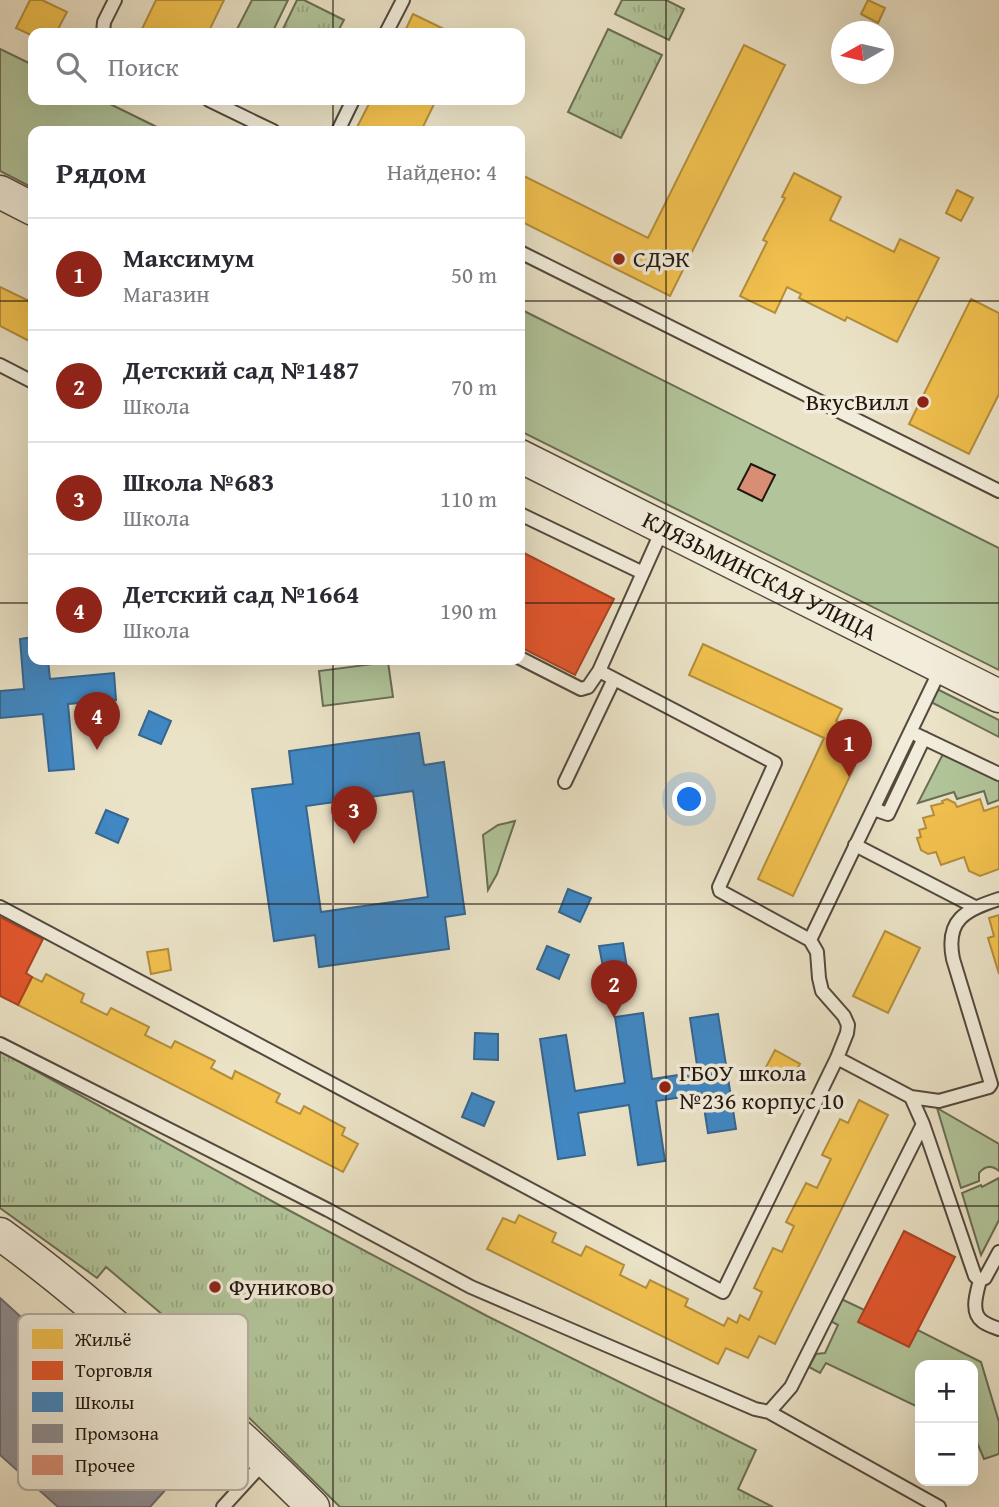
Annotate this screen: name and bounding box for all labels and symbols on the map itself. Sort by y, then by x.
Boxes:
north arrow [831,21,894,84]
place label: СДЭК [633,241,690,276]
marker: СДЭК [611,251,627,267]
place label: ВкусВилл [806,384,909,419]
marker: ВкусВилл [915,394,931,410]
street label: КЛЯЗЬМИНСКАЯ УЛИЦА [636,502,884,649]
pin: 4 [74,692,120,750]
pin: 1 [826,719,872,777]
your location [672,782,706,816]
pin: 3 [331,786,377,844]
pin: 2 [591,960,637,1018]
place label: ГБОУ школа №236 корпус 10 [679,1055,844,1118]
marker: ГБОУ школа №236 корпус 10 [657,1079,673,1095]
place label: Фуниково [229,1269,334,1304]
marker: Фуниково [207,1279,223,1295]
legend [18,1314,248,1490]
text: Жильё [74,1325,132,1353]
text: Торговля [75,1356,153,1384]
text: Школы [75,1388,134,1416]
text: Промзона [75,1419,159,1447]
text: Прочее [75,1451,135,1479]

